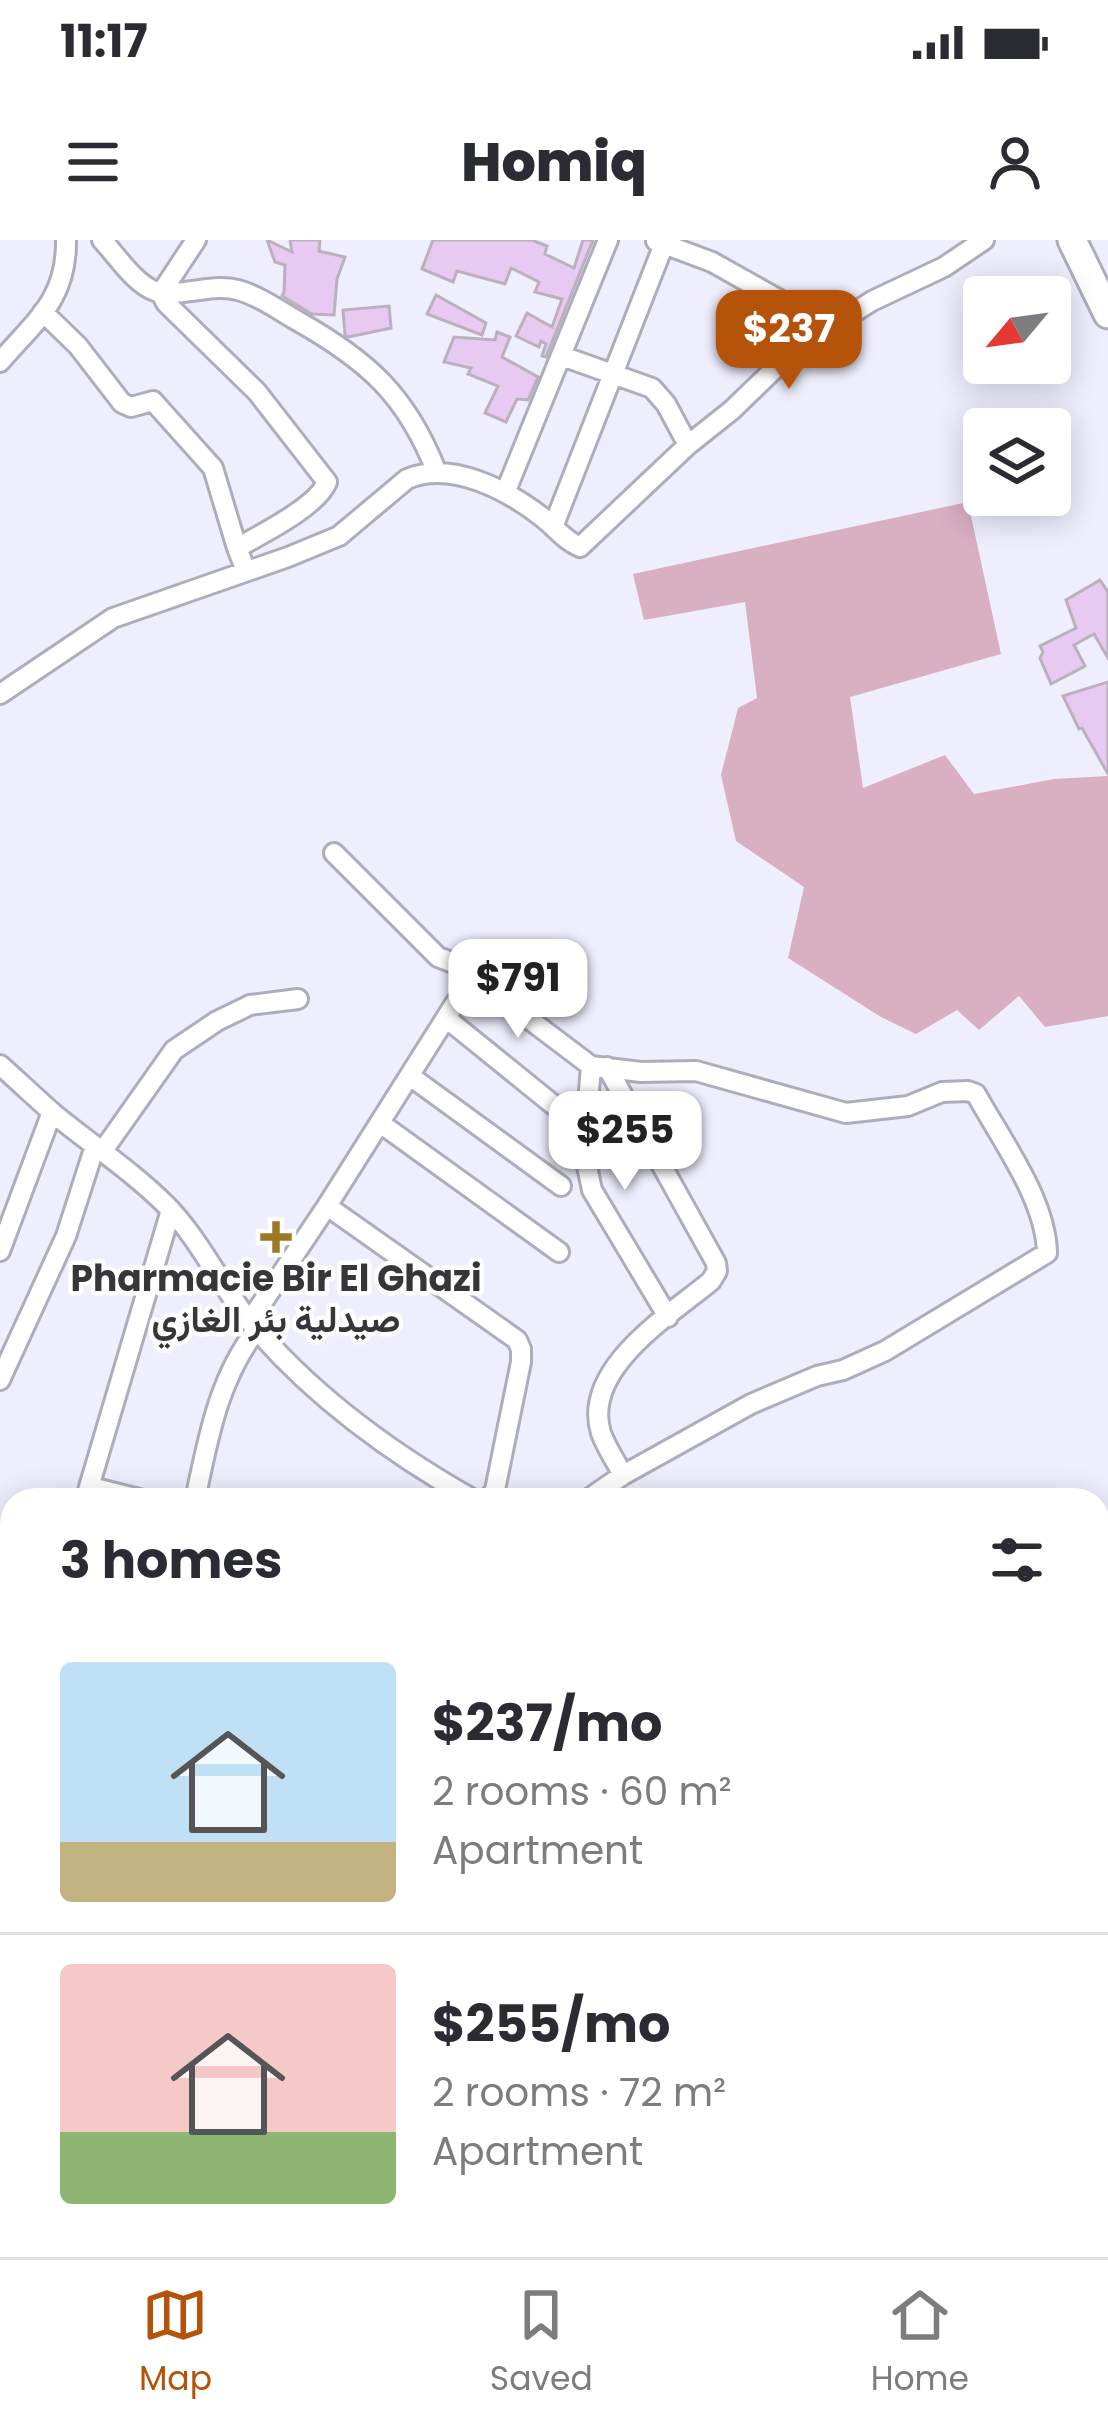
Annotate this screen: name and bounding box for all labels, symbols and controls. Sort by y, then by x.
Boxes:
text: 11:17 [60,10,148,73]
text: Homiq [461,124,647,200]
icon: menu [60,129,126,195]
icon: person [982,129,1048,195]
north arrow [963,276,1071,384]
map controls [963,276,1071,516]
pin: $237 [718,290,860,392]
text: $237 [743,301,835,356]
button: layers [963,408,1071,516]
pin: $791 [447,939,589,1041]
text: $791 [475,950,561,1005]
pin: $255 [554,1091,696,1193]
text: $255 [576,1102,674,1157]
marker: Pharmacie Bir El Ghazi صيدلية بئر الغازي [263,1224,289,1250]
place label: Pharmacie Bir El Ghazi صيدلية بئر الغازي [70,1253,482,1349]
text: 3 homes [60,1524,282,1596]
icon: filters [984,1527,1050,1593]
text: $237/mo [432,1687,662,1759]
icon: home [156,1710,300,1854]
text: 2 rooms · 60 m² [432,1764,732,1819]
text: Apartment [432,1823,643,1878]
text: $255/mo [432,1988,671,2060]
icon: home [156,2012,300,2156]
text: 2 rooms · 72 m² [432,2065,726,2120]
text: Apartment [432,2124,643,2179]
tab: Map [139,2282,212,2404]
tab: Saved [490,2282,593,2404]
tab: Home [871,2282,969,2404]

